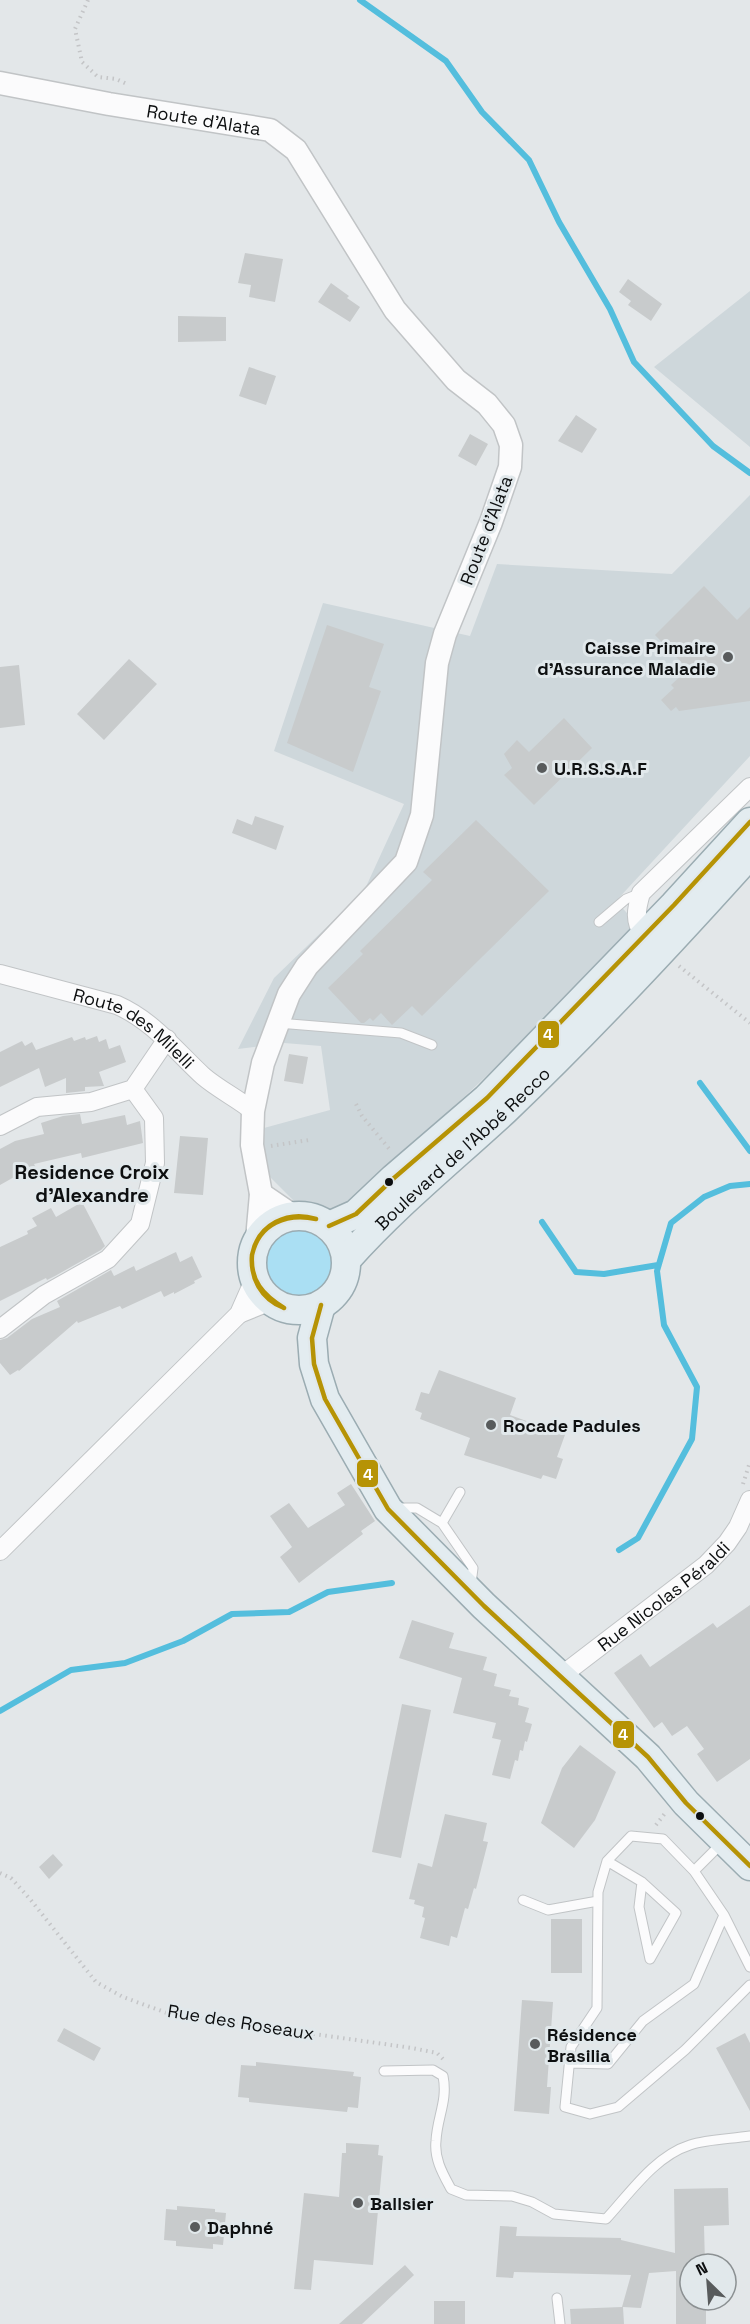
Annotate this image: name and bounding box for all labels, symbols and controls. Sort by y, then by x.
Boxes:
street label: Route d'Alata [145,99,263,140]
street label: Route d'Alata [455,472,517,588]
place label: Caisse Primaire d'Assurance Maladie [537,636,716,680]
marker: Caisse Primaire d'Assurance Maladie [721,650,735,664]
place label: U.R.S.S.A.F [554,757,647,780]
marker: U.R.S.S.A.F [535,761,549,775]
street label: Route des Milelli [71,982,200,1073]
line badge: 4 [537,1020,560,1049]
text: 4 [543,1024,553,1045]
street label: Boulevard de l'Abbé Recco [370,1062,555,1235]
district label: Residence Croix d'Alexandre [15,1159,170,1208]
unlabelled marker [383,1176,395,1188]
place label: Rocade Padules [503,1414,641,1437]
marker: Rocade Padules [484,1418,498,1432]
line badge: 4 [356,1459,379,1488]
text: 4 [363,1464,373,1485]
street label: Rue Nicolas Péraldi [592,1536,734,1656]
line badge: 4 [612,1720,635,1749]
text: 4 [618,1724,628,1745]
unlabelled marker [694,1810,706,1822]
street label: Rue des Roseaux [166,1999,316,2045]
place label: Résidence Brasilia [547,2023,637,2067]
marker: Résidence Brasilia [528,2037,542,2051]
place label: Ballsier [370,2192,434,2215]
marker: Ballsier [351,2196,365,2210]
place label: Daphné [207,2216,273,2239]
marker: Daphné [188,2220,202,2234]
north arrow [678,2252,738,2312]
text: N [693,2257,711,2281]

